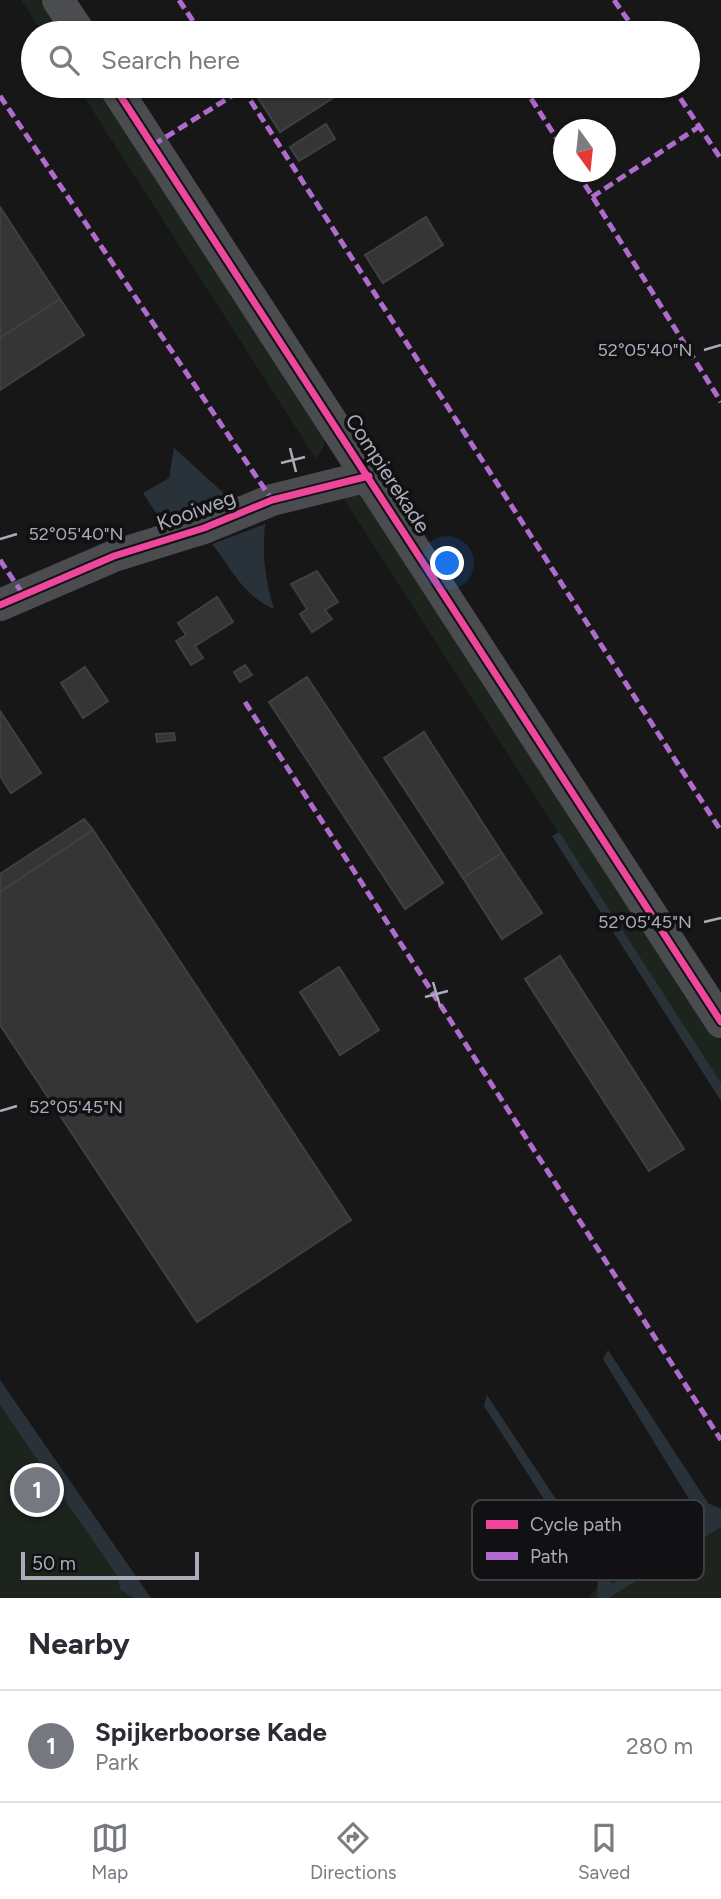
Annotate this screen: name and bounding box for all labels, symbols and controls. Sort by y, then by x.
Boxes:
search box [21,21,700,98]
icon: search [45,41,83,79]
text: Search here [101,44,240,76]
north arrow [553,119,616,182]
text: 52°05'40"N [598,339,692,361]
street label: Compierekade [340,409,436,537]
street label: Kooiweg [153,484,239,536]
text: 52°05'40"N [29,523,123,545]
your location [430,546,464,580]
text: 52°05'45"N [598,911,692,933]
text: 52°05'45"N [29,1096,123,1118]
pin: 1 [14,1464,60,1516]
legend [472,1500,704,1580]
text: Cycle path [530,1513,622,1536]
text: Path [530,1545,568,1568]
scale bar [21,1549,200,1581]
text: 50 m [32,1552,76,1575]
text: Nearby [28,1625,130,1662]
text: Spijkerboorse Kade [95,1716,327,1748]
text: 1 [46,1732,56,1760]
text: 280 m [626,1732,693,1760]
text: Park [95,1748,139,1776]
tab: Map [91,1819,129,1884]
tab: Directions [310,1819,397,1884]
tab: Saved [578,1819,630,1884]

